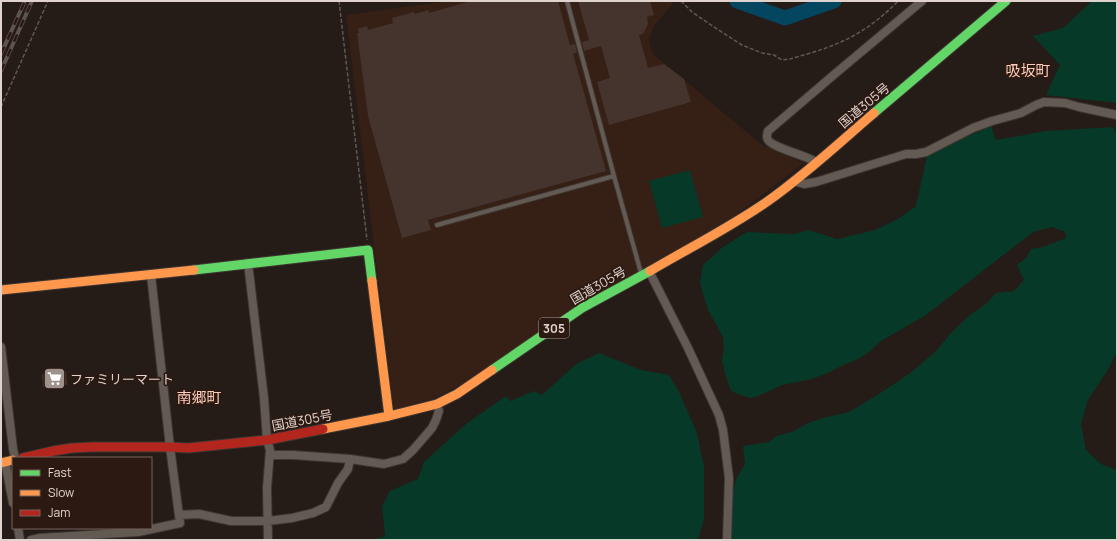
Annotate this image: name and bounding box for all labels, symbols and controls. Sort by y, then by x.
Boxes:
district label: 吸坂町 [1005,60,1051,81]
street label: 国道305号 [835,78,893,132]
street label: 国道305号 [567,262,629,308]
road number: 305 [539,318,569,338]
supermarket icon: ファミリーマート [41,366,67,392]
place label: ファミリーマート [70,370,174,388]
district label: 南郷町 [176,387,222,408]
street label: 国道305号 [270,405,334,435]
legend [12,457,152,529]
text: Fast [48,464,72,481]
text: Slow [48,484,74,501]
text: Jam [48,504,70,521]

